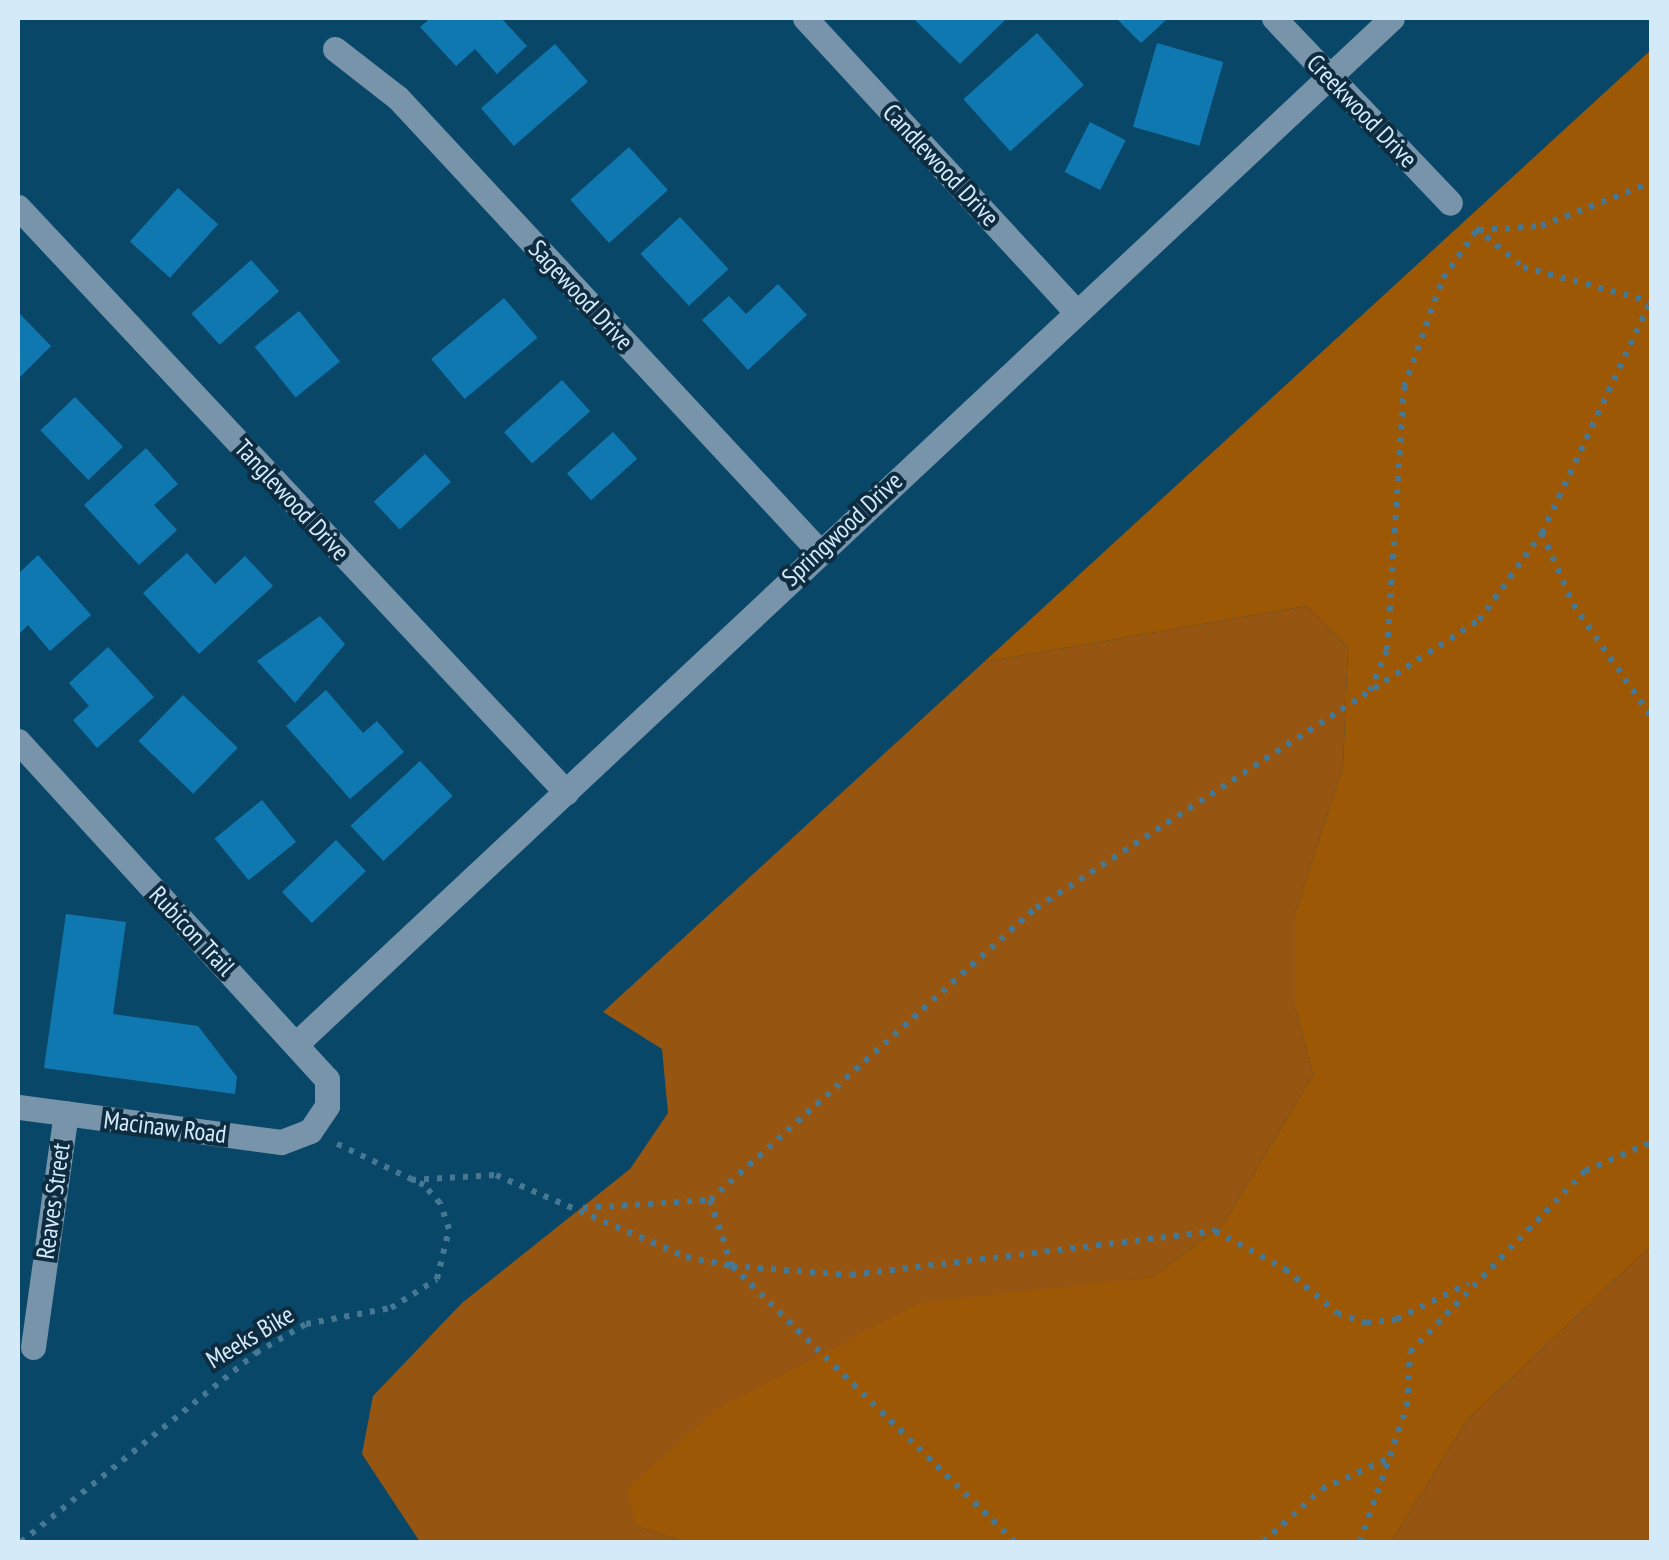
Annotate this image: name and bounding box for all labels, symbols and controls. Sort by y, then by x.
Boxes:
street label: Creekwood Drive [1301,48,1423,174]
street label: Candlewood Drive [877,98,1005,232]
street label: Sagewood Drive [523,234,639,356]
street label: Tanglewood Drive [228,433,356,567]
street label: Springwood Drive [776,466,908,592]
street label: Rubicon Trail [143,880,241,982]
street label: Macinaw Road [102,1105,228,1149]
street label: Reaves Street [30,1141,76,1261]
street label: Meeks Bike [201,1299,299,1375]

